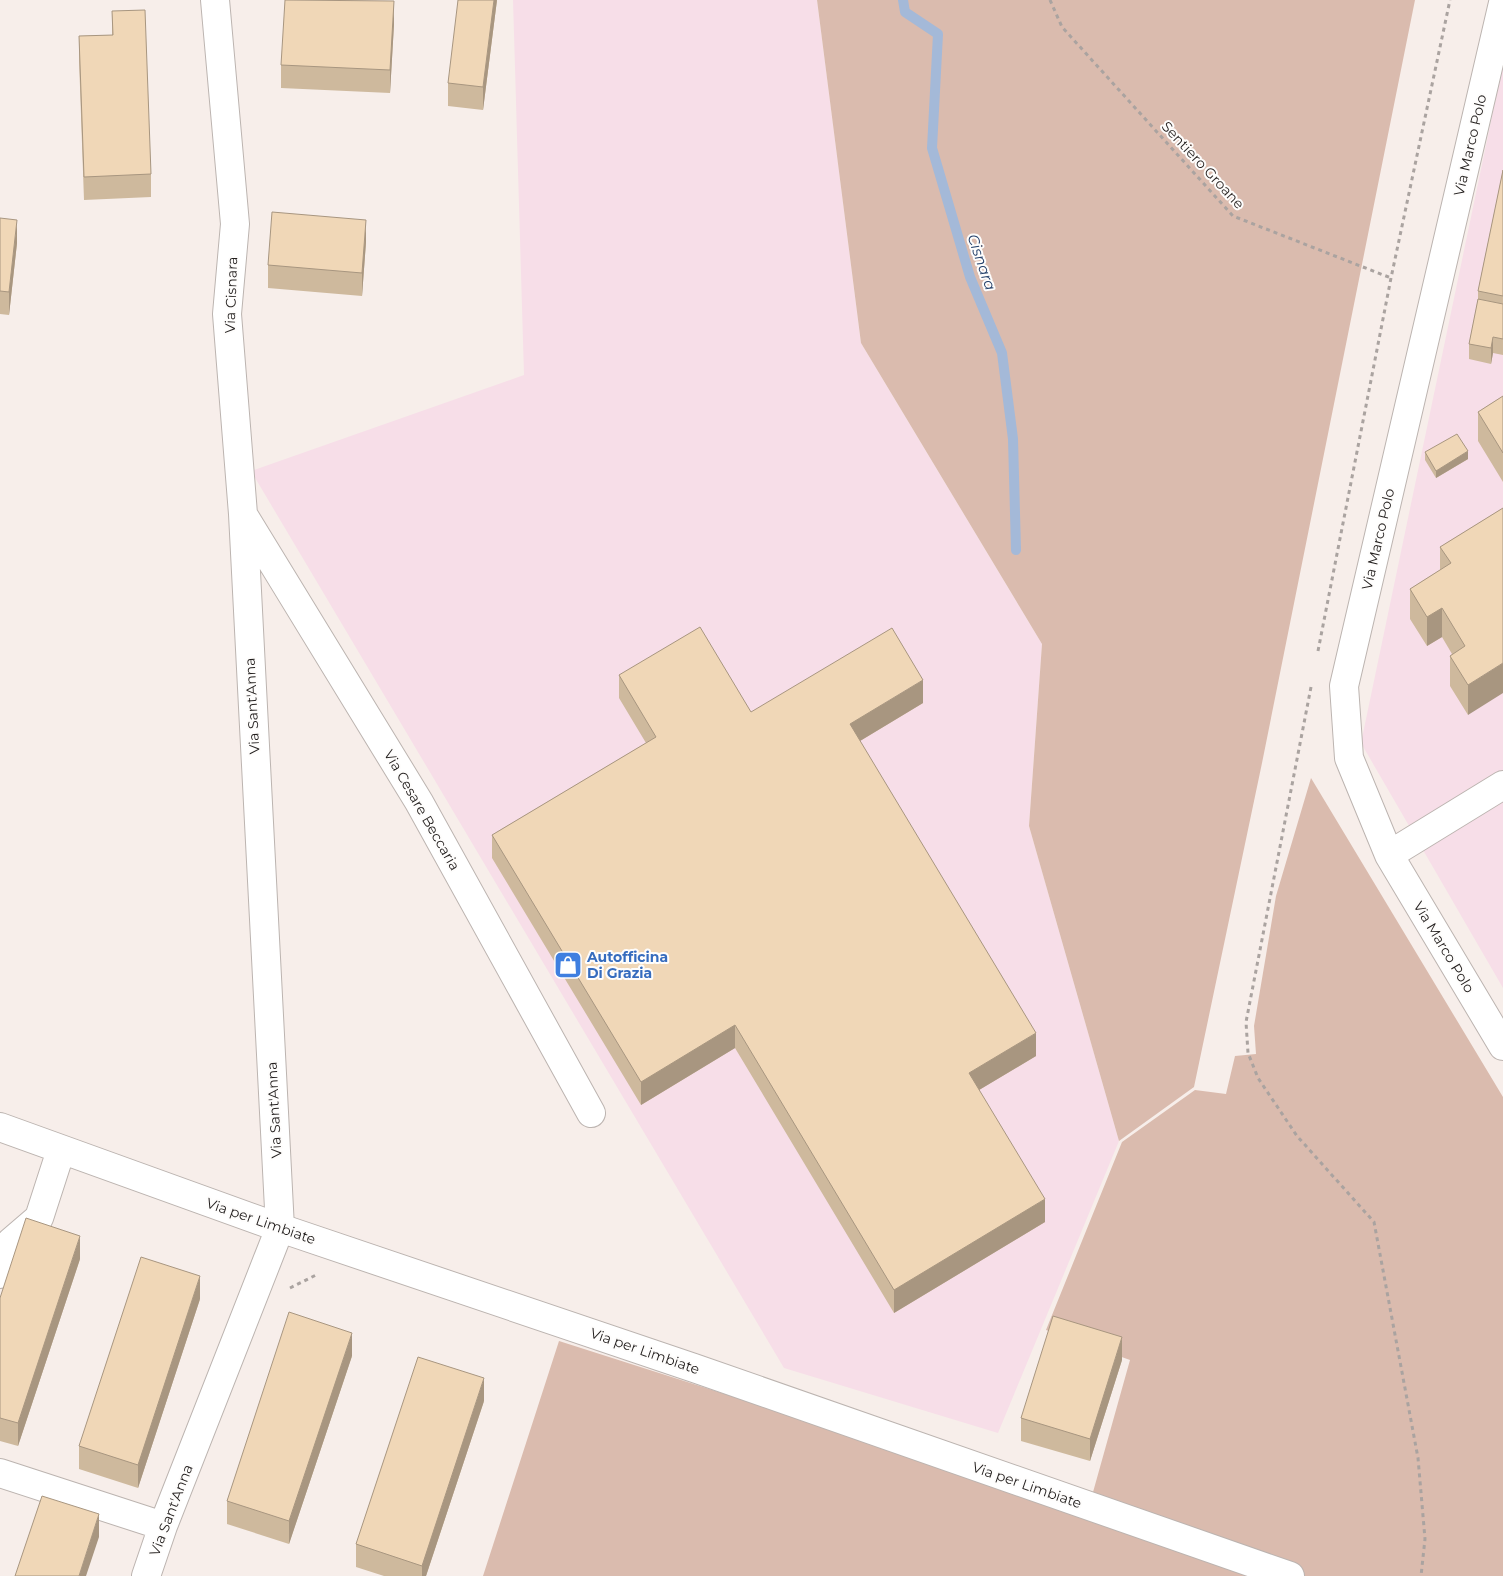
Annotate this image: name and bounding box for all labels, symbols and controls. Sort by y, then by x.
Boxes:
street label: Via Marco Polo [1450,92,1490,198]
street label: Sentiero Groane [1158,117,1248,213]
water label: Cisnara [964,231,1000,293]
street label: Via Cisnara [221,256,241,334]
street label: Via Marco Polo [1358,486,1398,592]
street label: Via Sant'Anna [240,657,264,755]
street label: Via Cesare Beccaria [380,746,464,874]
street label: Via Marco Polo [1410,898,1479,996]
place label: Autofficina Di Grazia [586,948,668,982]
shop icon: Autofficina Di Grazia [553,950,583,980]
street label: Via Sant'Anna [262,1061,286,1159]
street label: Via per Limbiate [204,1194,318,1248]
street label: Via per Limbiate [588,1324,702,1378]
street label: Via per Limbiate [970,1458,1084,1512]
street label: Via Sant'Anna [145,1462,197,1558]

